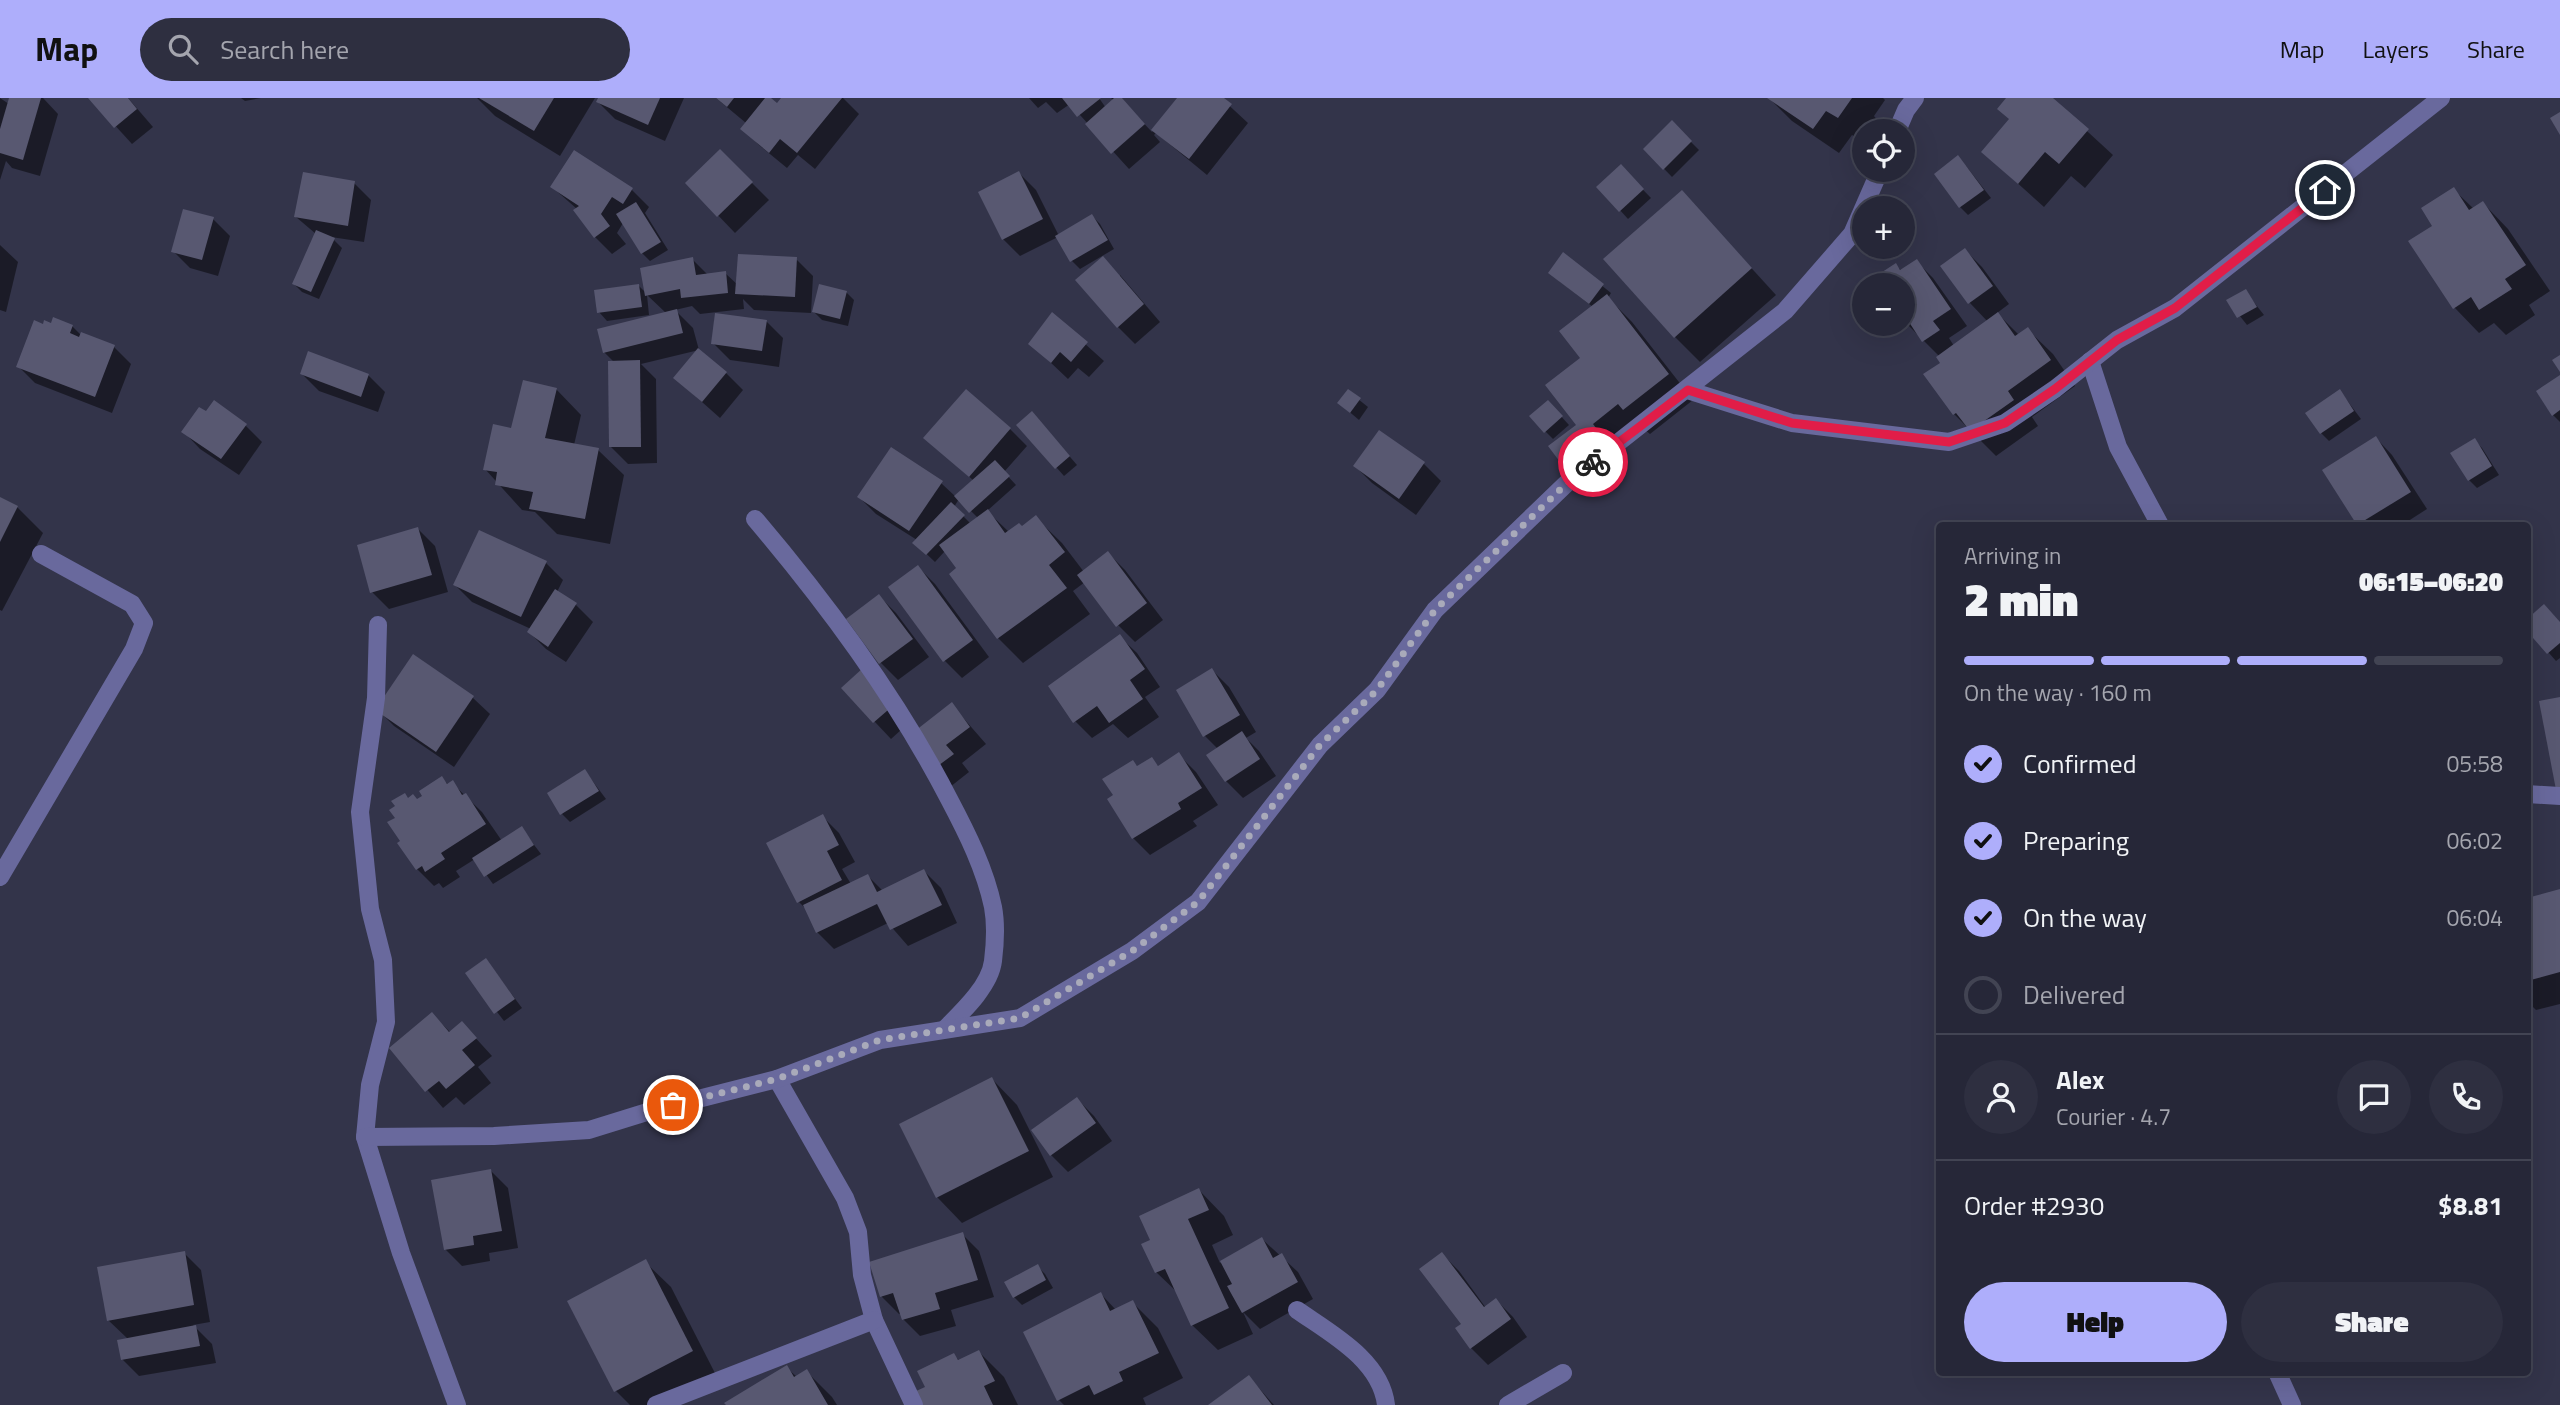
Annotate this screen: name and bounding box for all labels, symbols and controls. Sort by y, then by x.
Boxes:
search box [140,18,630,81]
text: Map [35,24,98,74]
icon: search [164,30,202,68]
text: Search here [220,30,349,69]
text: Map [2280,31,2325,67]
text: Layers [2363,31,2429,67]
text: Share [2467,31,2525,67]
map controls [1852,119,1915,336]
button: locate [1852,119,1915,182]
pin [2295,160,2355,220]
icon: home [2306,171,2344,209]
button: + [1852,196,1915,259]
button: − [1852,273,1915,336]
courier [1558,427,1628,497]
icon: bike [1574,443,1612,481]
text: Arriving in [1964,538,2061,573]
text: 06:15–06:20 [2359,562,2503,601]
text: 2 min [1964,564,2078,634]
text: On the way · 160 m [1964,675,2152,710]
text: Confirmed [2023,744,2137,783]
icon: check [1964,745,2002,783]
text: 05:58 [2446,746,2503,781]
text: Preparing [2023,821,2129,860]
icon: check [1964,822,2002,860]
text: 06:02 [2446,823,2503,858]
text: On the way [2023,898,2147,937]
icon: check [1964,899,2002,937]
text: 06:04 [2446,900,2503,935]
text: Delivered [2023,975,2126,1014]
button: person [1964,1060,2038,1134]
text: Alex [2056,1060,2104,1099]
button: chat [2337,1060,2411,1134]
button: phone [2429,1060,2503,1134]
pin [643,1075,703,1135]
icon: bag [654,1086,692,1124]
text: Courier · 4.7 [2056,1099,2171,1134]
text: Order #2930 [1964,1186,2104,1225]
text: $8.81 [2438,1186,2503,1225]
button: Help [1964,1282,2227,1362]
button: Share [2241,1282,2503,1362]

